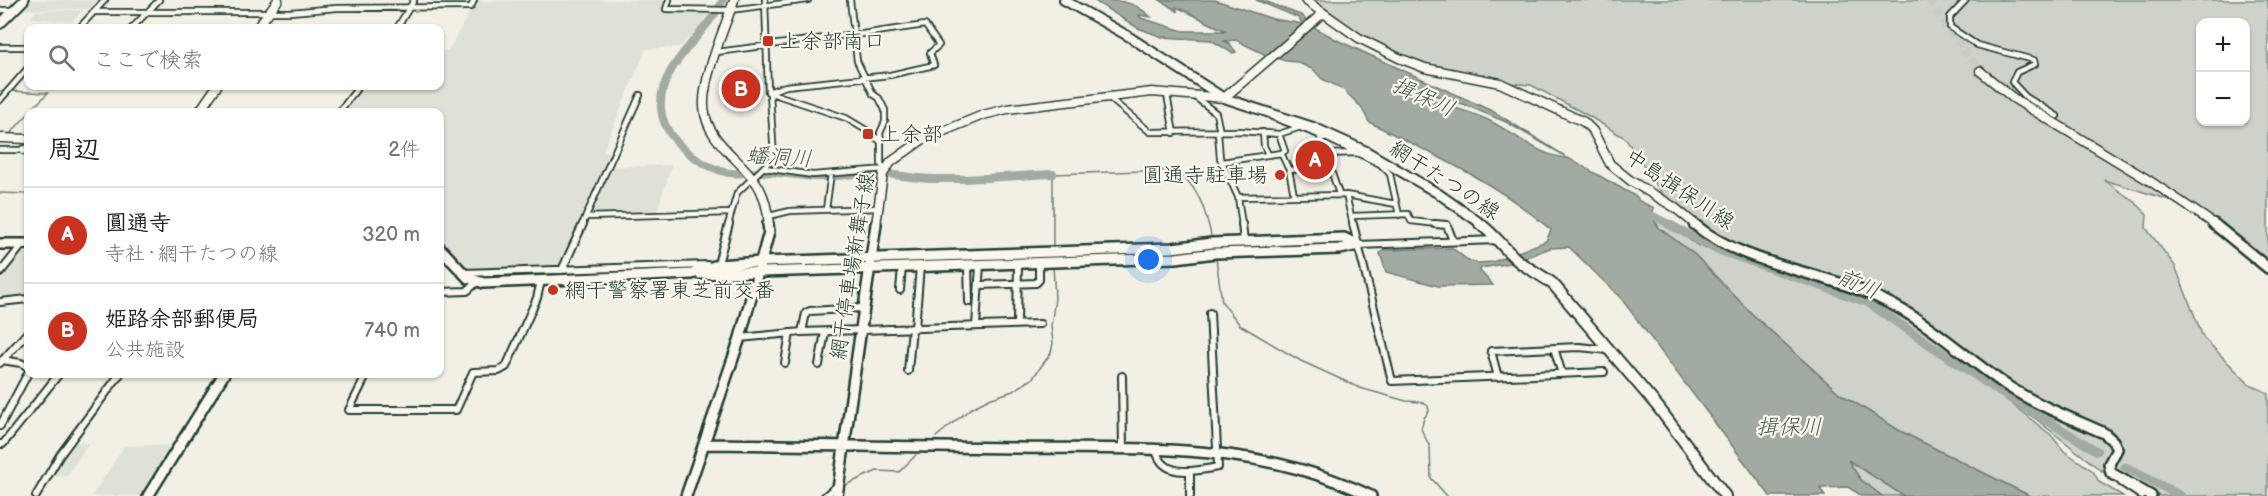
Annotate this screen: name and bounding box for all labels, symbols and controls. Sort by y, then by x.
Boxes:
map controls [2196,18,2250,126]
button: + [2196,18,2250,72]
search box [24,24,444,90]
place label: 上余部南口 [780,29,885,54]
marker: 上余部南口 [761,34,775,48]
icon: search [45,41,78,74]
text: ここで検索 [93,47,203,74]
pin: B [722,66,760,112]
water label: 揖保川 [1388,72,1459,123]
button: − [2196,72,2250,126]
place label: 上余部 [880,122,943,147]
marker: 上余部 [861,127,875,141]
text: 周辺 [48,135,100,166]
street label: 網干たつの線 [1385,136,1504,225]
text: 2件 [388,138,420,162]
pin: A [1296,138,1334,182]
water label: 蟠洞川 [745,142,813,173]
street label: 中島揖保川線 [1621,144,1739,235]
place label: 圓通寺駐車場 [1142,163,1268,188]
marker: 圓通寺駐車場 [1273,168,1287,182]
street label: 網干停車場新舞子線 [825,171,880,361]
text: 圓通寺 [105,210,171,237]
text: A [61,223,74,247]
text: 320 m [362,223,420,247]
text: 寺社 · 網干たつの線 [105,242,278,266]
your location [1134,245,1163,274]
water label: 前川 [1833,263,1884,305]
place label: 網干警察署東芝前交番 [565,278,775,303]
marker: 網干警察署東芝前交番 [546,283,560,297]
text: 姫路余部郵便局 [105,306,259,333]
text: B [60,319,75,343]
text: 740 m [364,319,420,343]
text: 公共施設 [105,338,185,362]
water label: 揖保川 [1756,414,1822,441]

